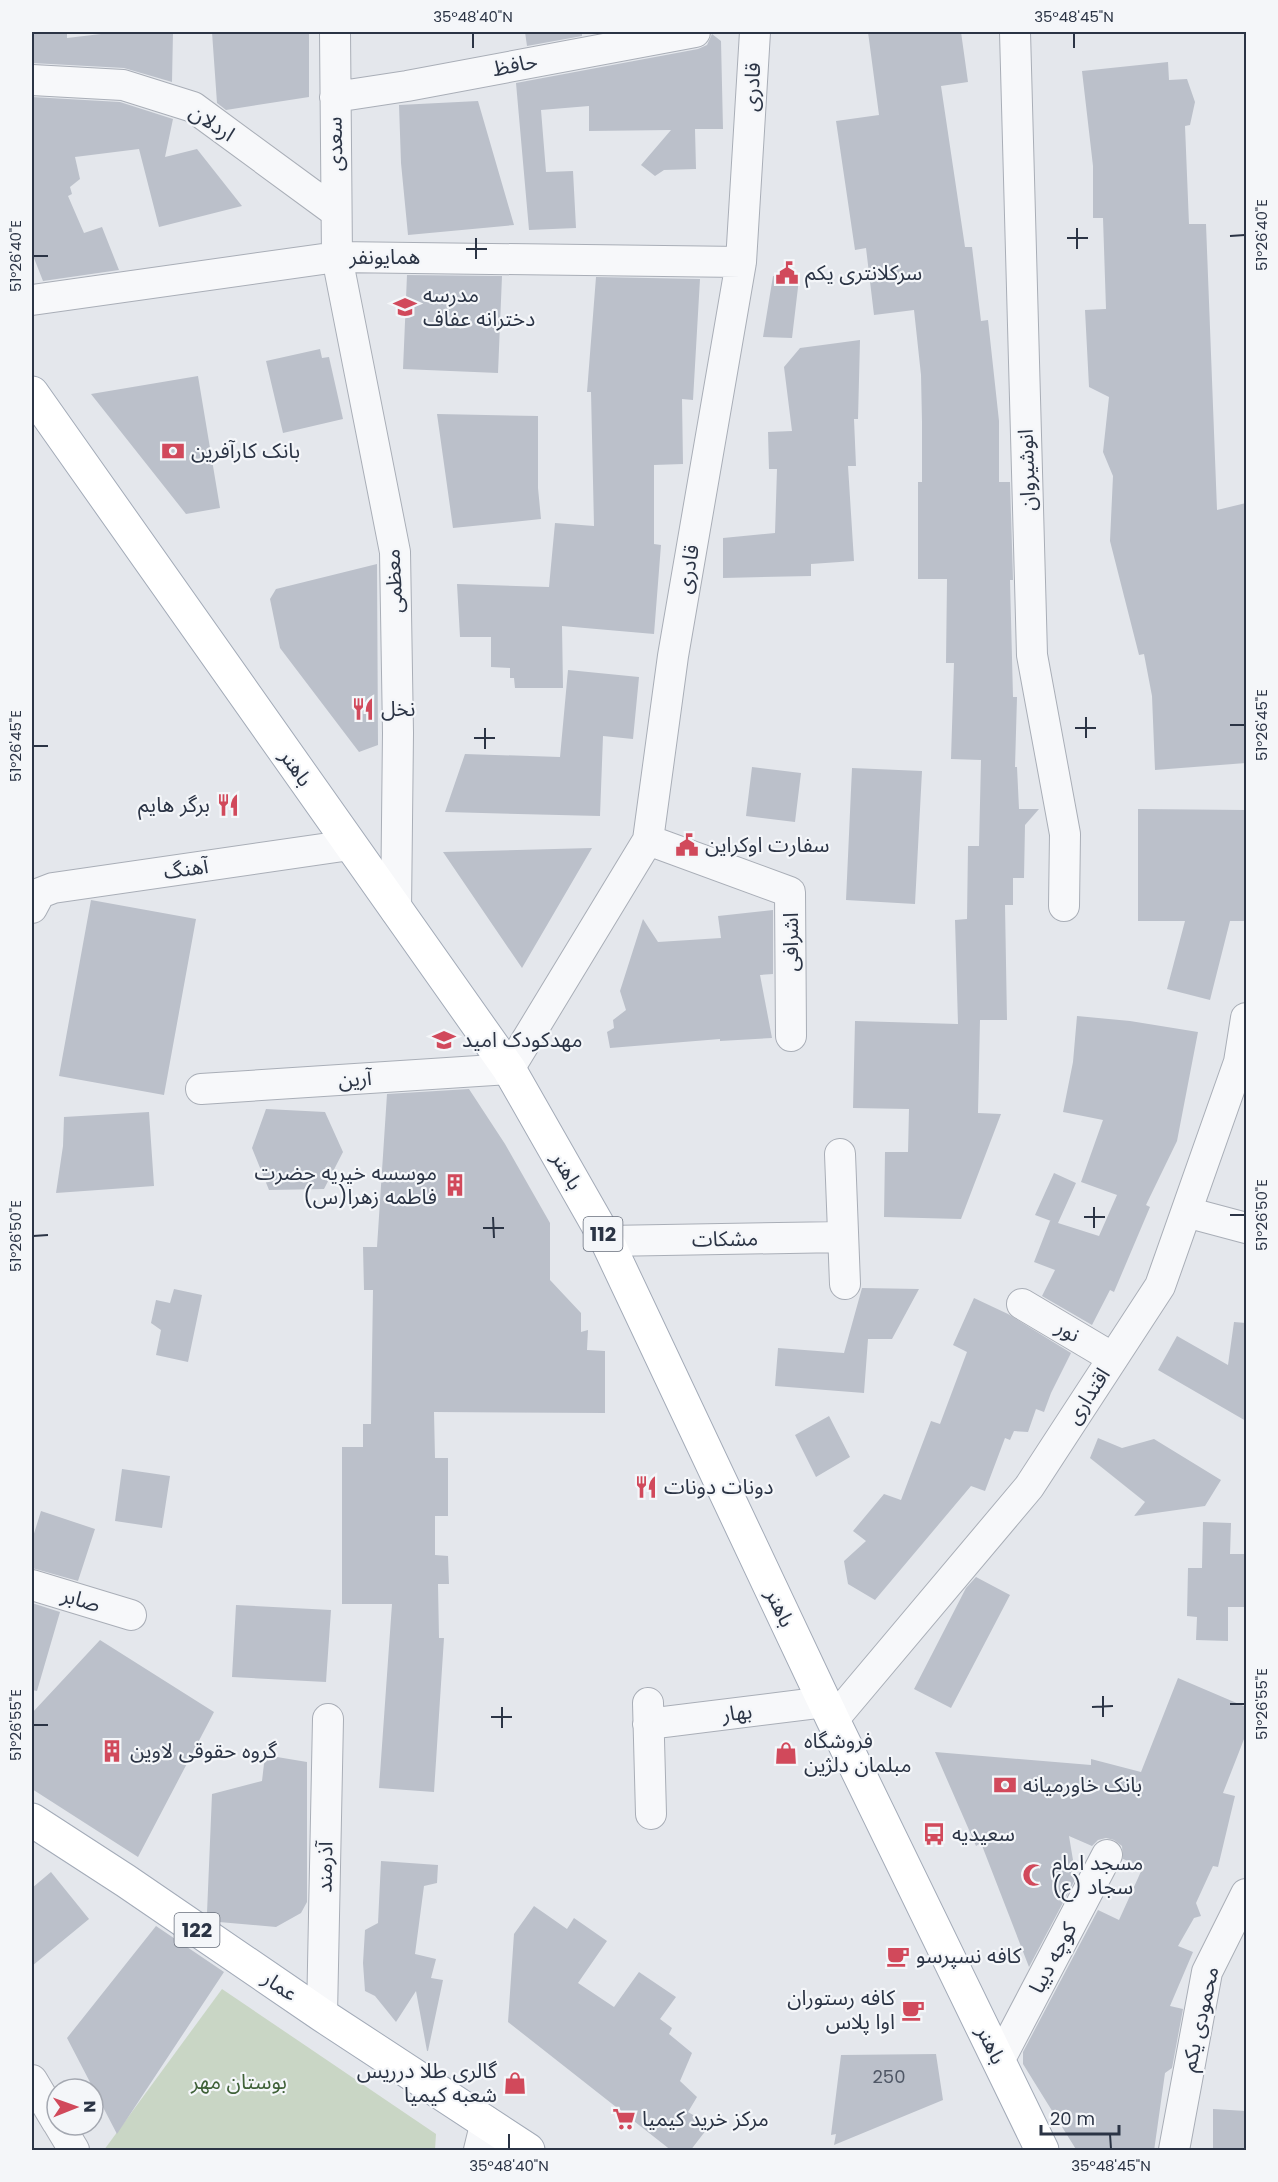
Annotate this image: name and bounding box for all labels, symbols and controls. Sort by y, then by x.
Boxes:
text: 35°48'40"N [433,6,513,27]
text: 35°48'45"N [1034,6,1114,27]
street label: حافظ [490,46,540,83]
street label: قادری [736,62,767,112]
street label: اردلان [184,97,241,148]
street label: سعدی [320,116,349,172]
text: 51°26'40"E [1251,199,1272,271]
text: 51°26'40"E [5,220,26,292]
street label: همایونفر [349,242,420,271]
place label: سرکلانتری یکم [805,258,922,288]
public building icon: سرکلانتری یکم [774,260,800,286]
place label: مدرسه دخترانه عفاف [423,280,535,333]
school or university icon: مدرسه دخترانه عفاف [392,294,418,320]
street label: انوشیروان [1011,429,1042,511]
place label: بانک کارآفرین [191,436,300,465]
bank icon: بانک کارآفرین [160,438,186,464]
street label: قادری [669,542,706,596]
street label: معظمی [377,548,410,614]
text: 51°26'45"E [1251,689,1272,761]
place label: نخل [381,694,415,723]
restaurant icon: نخل [350,696,376,722]
text: 51°26'45"E [5,710,26,782]
street label: باهنر [273,742,320,792]
place label: برگر هایم [138,790,210,820]
restaurant icon: برگر هایم [215,792,241,818]
place label: سفارت اوکراین [705,830,830,859]
public building icon: سفارت اوکراین [674,832,700,858]
street label: آهنگ [162,851,211,886]
street label: اشرافی [776,912,805,972]
place label: مهدکودک امید [462,1025,582,1054]
school or university icon: مهدکودک امید [431,1027,457,1053]
street label: آرین [337,1063,374,1094]
street label: باهنر [545,1146,590,1195]
place label: موسسه خیریه حضرت فاطمه زهرا(س) [254,1158,437,1211]
building icon: موسسه خیریه حضرت فاطمه زهرا(س) [442,1172,468,1198]
text: 51°26'50"E [1251,1179,1272,1251]
text: 51°26'50"E [5,1200,26,1272]
road number: 112 [584,1217,622,1251]
street label: مشکات [691,1223,758,1254]
street label: نور [1050,1312,1086,1349]
street label: اقتداری [1059,1362,1117,1430]
place label: دونات دونات [664,1472,774,1501]
restaurant icon: دونات دونات [633,1474,659,1500]
street label: صابر [57,1580,104,1619]
street label: باهنر [759,1583,802,1632]
text: 51°26'55"E [1251,1668,1272,1740]
text: 51°26'55"E [5,1689,26,1761]
street label: بهار [719,1696,754,1729]
place label: فروشگاه مبلمان دلژین [804,1726,912,1779]
place label: گروه حقوقی لاوین [130,1736,277,1765]
building icon: گروه حقوقی لاوین [99,1738,125,1764]
shop icon: فروشگاه مبلمان دلژین [773,1740,799,1766]
place label: بانک خاورمیانه [1023,1770,1142,1799]
bank icon: بانک خاورمیانه [992,1772,1018,1798]
place label: سعیدیه [952,1819,1015,1848]
bus stop icon: سعیدیه [921,1821,947,1847]
street label: آذرمند [310,1840,339,1893]
place label: مسجد امام سجاد (ع) [1052,1848,1143,1902]
mosque icon: مسجد امام سجاد (ع) [1021,1862,1047,1888]
road number: 122 [174,1913,220,1947]
street label: کوچه دیبا [1022,1917,1083,1998]
place label: کافه نسپرسو [916,1941,1022,1970]
cafe icon: کافه نسپرسو [885,1943,911,1969]
street label: عمار [256,1963,304,2008]
street label: محمودی یکم [1173,1964,1227,2074]
place label: کافه رستوران اوا پلاس [787,1983,895,2036]
cafe icon: کافه رستوران اوا پلاس [900,1997,926,2023]
street label: باهنر [969,2020,1013,2069]
place label: گالرى طلا درريس شعبه كيميا [357,2056,497,2109]
house number: 250 [873,2064,905,2089]
park label: بوستان مهر [190,2067,287,2096]
shop icon: گالرى طلا درريس شعبه كيميا [502,2070,528,2096]
north arrow [45,2077,105,2137]
scale bar [1041,2098,1119,2136]
text: N [78,2101,101,2113]
place label: مرکز خرید کیمیا [642,2104,769,2133]
supermarket icon: مرکز خرید کیمیا [611,2106,637,2132]
text: 20 m [1050,2106,1095,2131]
text: 35°48'40"N [469,2155,549,2176]
text: 35°48'45"N [1071,2155,1151,2176]

